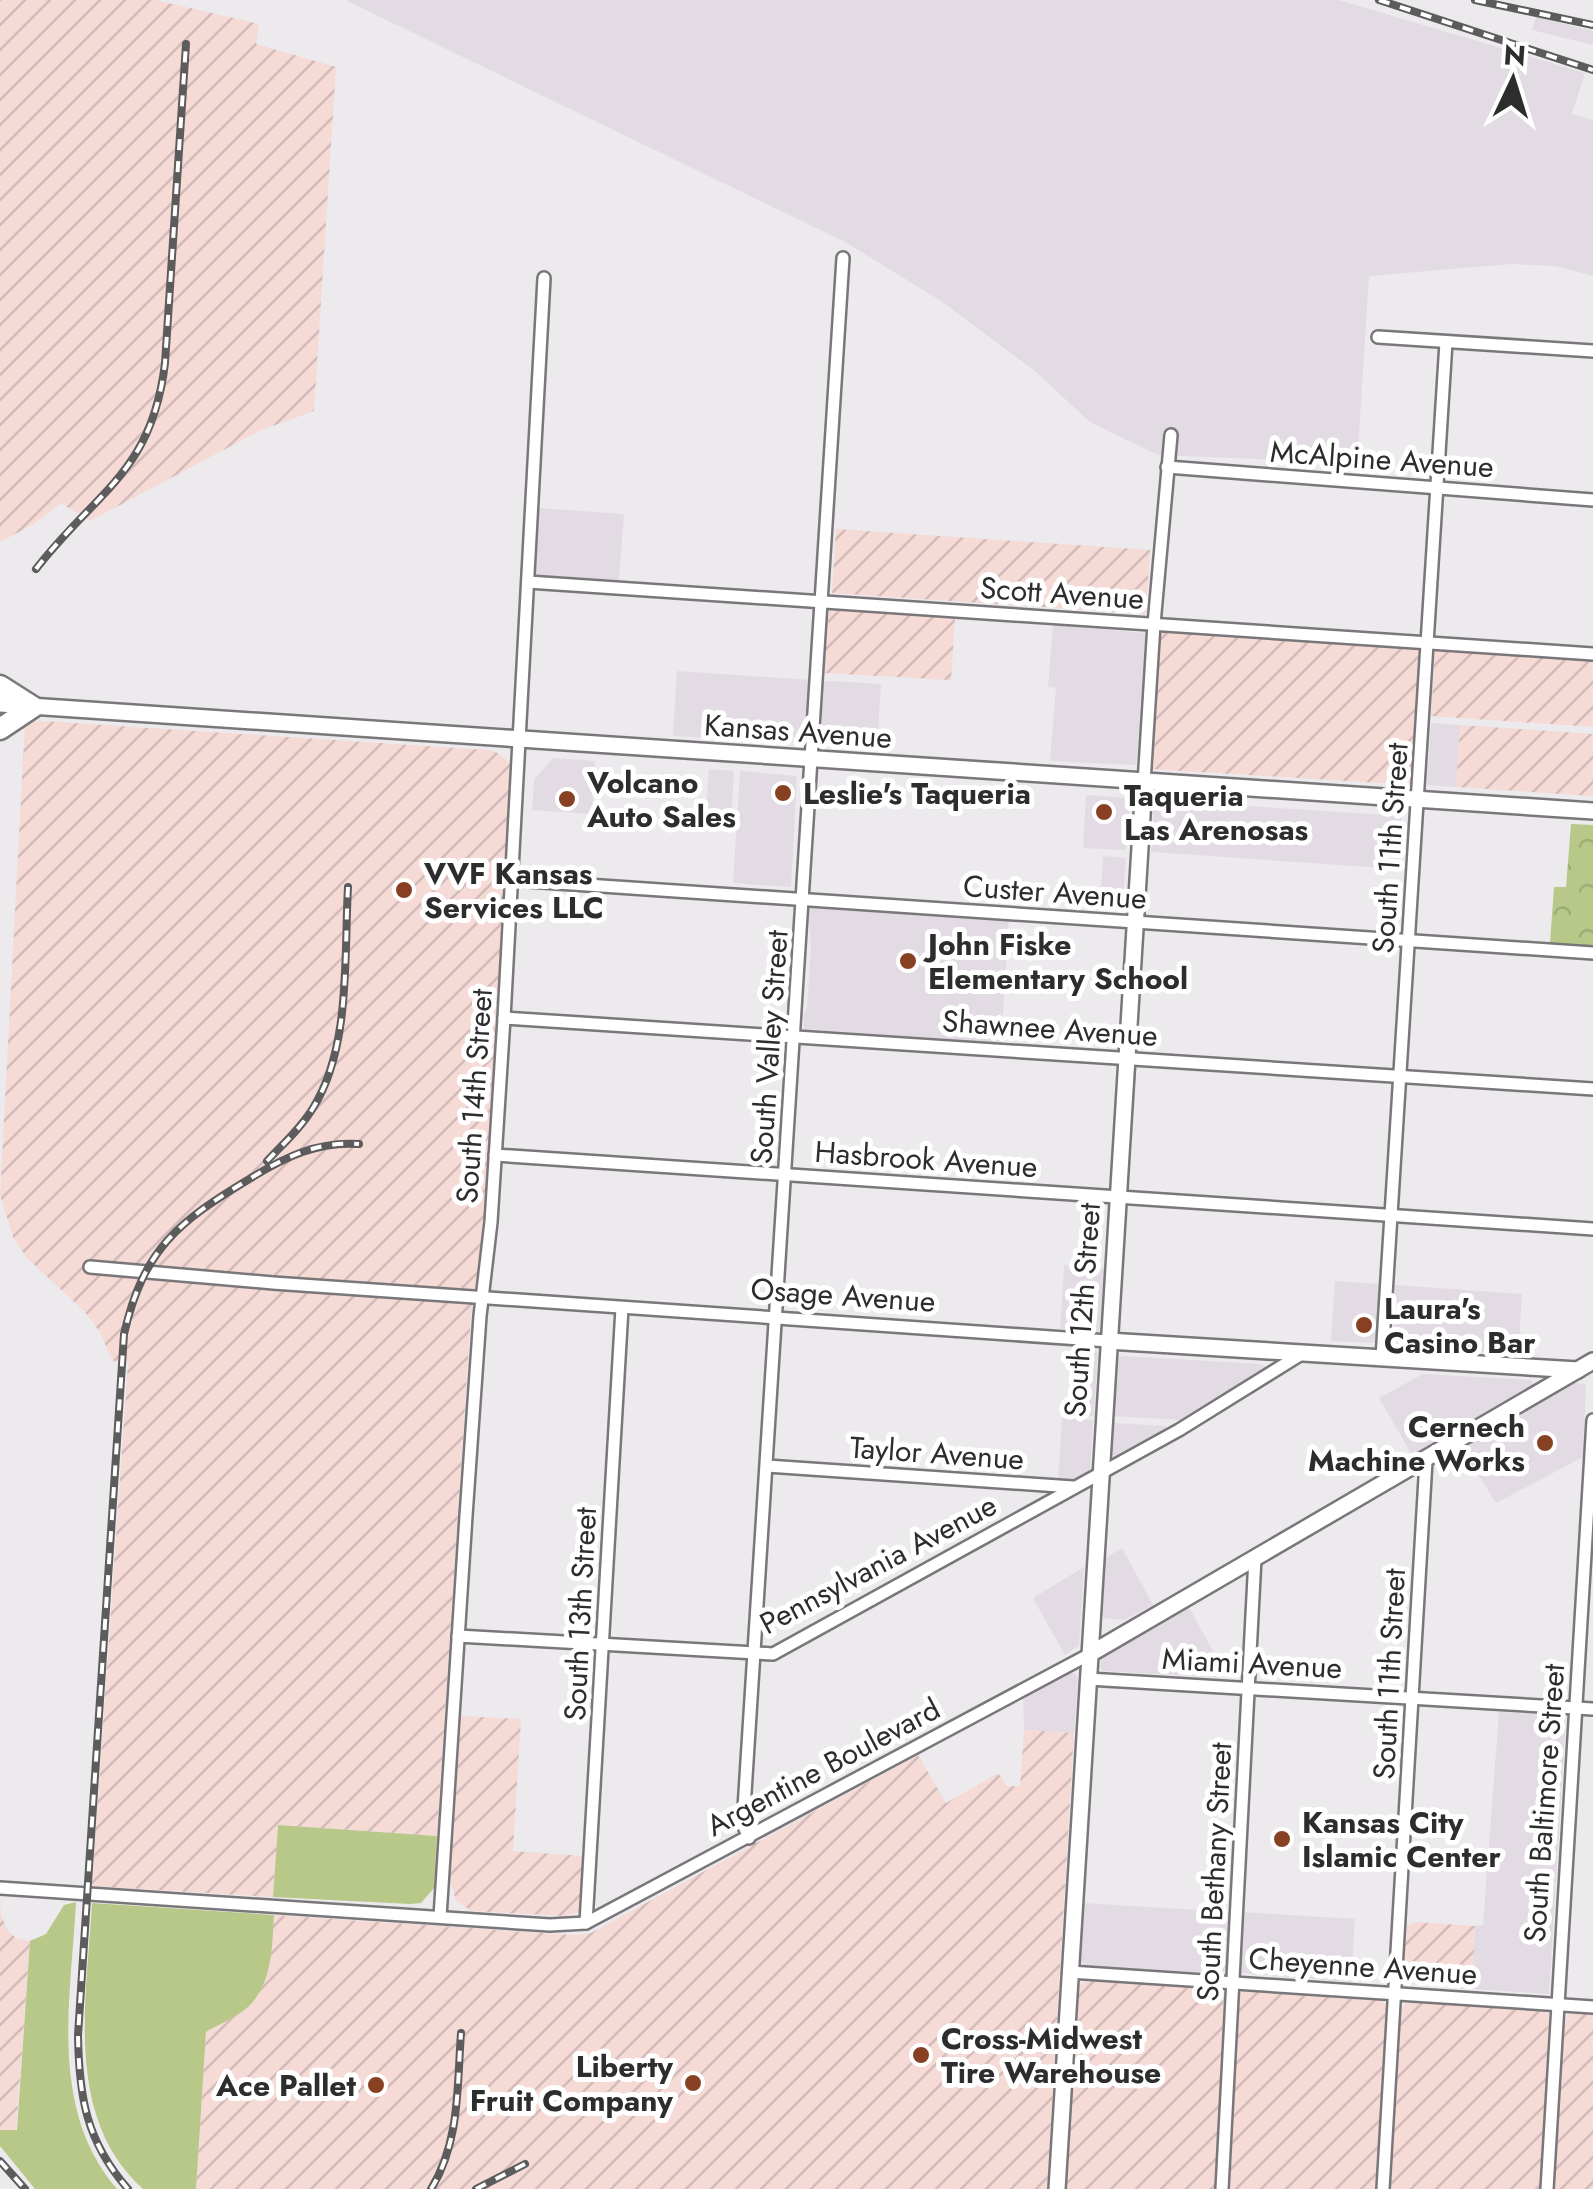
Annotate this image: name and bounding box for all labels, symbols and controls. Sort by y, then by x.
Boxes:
north arrow [1463,30,1563,130]
text: N [1502,34,1527,77]
street label: McAlpine Avenue [1269,430,1495,488]
street label: Scott Avenue [979,566,1145,620]
street label: Kansas Avenue [703,703,893,759]
street label: South 11th Street [1361,740,1419,955]
place label: Volcano Auto Sales [586,761,736,838]
place label: Leslie's Taqueria [803,772,1031,815]
place label: Taqueria Las Arenosas [1124,774,1308,851]
marker: Leslie's Taqueria [772,782,794,804]
marker: Volcano Auto Sales [556,788,578,810]
marker: Taqueria Las Arenosas [1093,801,1115,823]
place label: VVF Kansas Services LLC [423,852,604,929]
street label: Custer Avenue [962,864,1148,920]
marker: VVF Kansas Services LLC [393,879,415,901]
place label: John Fiske Elementary School [923,923,1188,1000]
street label: South Valley Street [739,928,799,1165]
marker: John Fiske Elementary School [897,950,919,972]
street label: South 14th Street [445,986,503,1205]
street label: Shawnee Avenue [941,999,1159,1057]
street label: Hasbrook Avenue [813,1130,1039,1188]
street label: South 12th Street [1053,1201,1111,1419]
street label: Osage Avenue [749,1267,937,1323]
place label: Laura's Casino Bar [1384,1287,1536,1364]
marker: Laura's Casino Bar [1353,1314,1375,1336]
place label: Cernech Machine Works [1308,1405,1525,1482]
street label: Taylor Avenue [848,1425,1026,1481]
marker: Cernech Machine Works [1534,1432,1556,1454]
street label: Pennsylvania Avenue [752,1483,1004,1645]
street label: South 13th Street [553,1505,607,1722]
street label: South 11th Street [1362,1567,1416,1781]
street label: Miami Avenue [1161,1637,1343,1689]
street label: South Baltimore Street [1513,1661,1575,1944]
street label: Argentine Boulevard [699,1687,947,1847]
street label: South Bethany Street [1186,1741,1242,2003]
place label: Kansas City Islamic Center [1302,1801,1501,1878]
marker: Kansas City Islamic Center [1271,1828,1293,1850]
street label: Cheyenne Avenue [1247,1937,1479,1995]
place label: Cross-Midwest Tire Warehouse [941,2017,1161,2094]
marker: Cross-Midwest Tire Warehouse [910,2044,932,2066]
place label: Liberty Fruit Company [470,2045,673,2122]
place label: Ace Pallet [215,2064,356,2107]
marker: Liberty Fruit Company [682,2072,704,2094]
marker: Ace Pallet [365,2074,387,2096]

